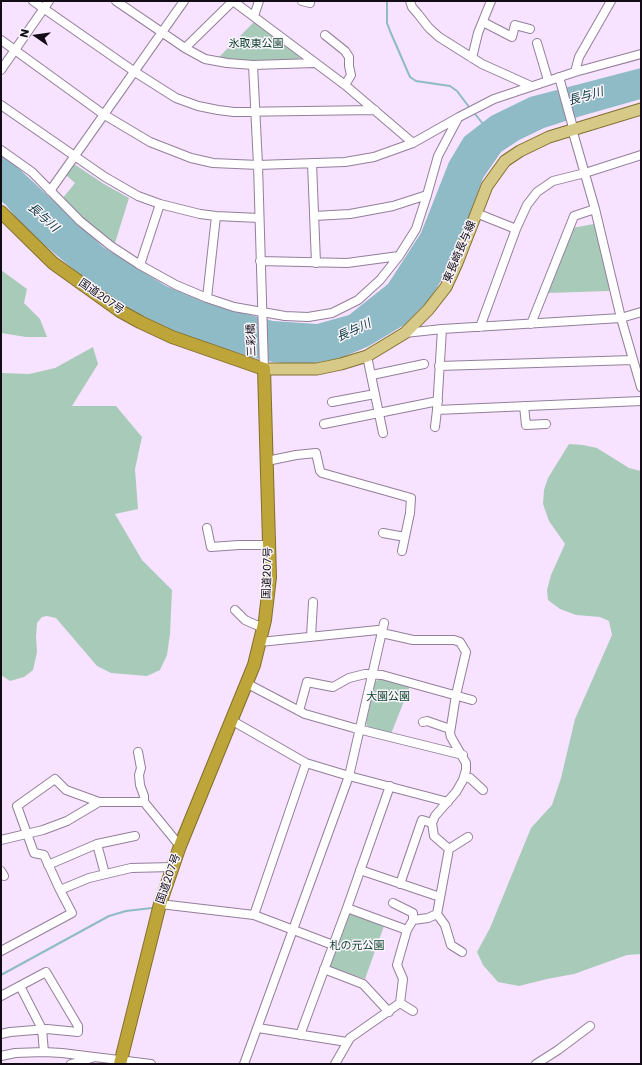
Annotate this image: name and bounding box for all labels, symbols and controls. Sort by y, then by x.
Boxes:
north arrow [16,16,56,56]
text: N [16,27,33,39]
park label: 氷取東公園 [229,37,283,51]
water label: 長与川 [567,85,605,109]
water label: 長与川 [25,201,61,235]
street label: 東長崎長与線 [441,219,479,285]
street label: 国道207号 [76,277,126,317]
water label: 長与川 [335,317,373,345]
street label: 三彩橋 [245,323,259,357]
street label: 国道207号 [260,547,276,599]
park label: 大園公園 [366,690,410,704]
street label: 国道207号 [154,852,184,906]
park label: 札の元公園 [330,939,384,953]

